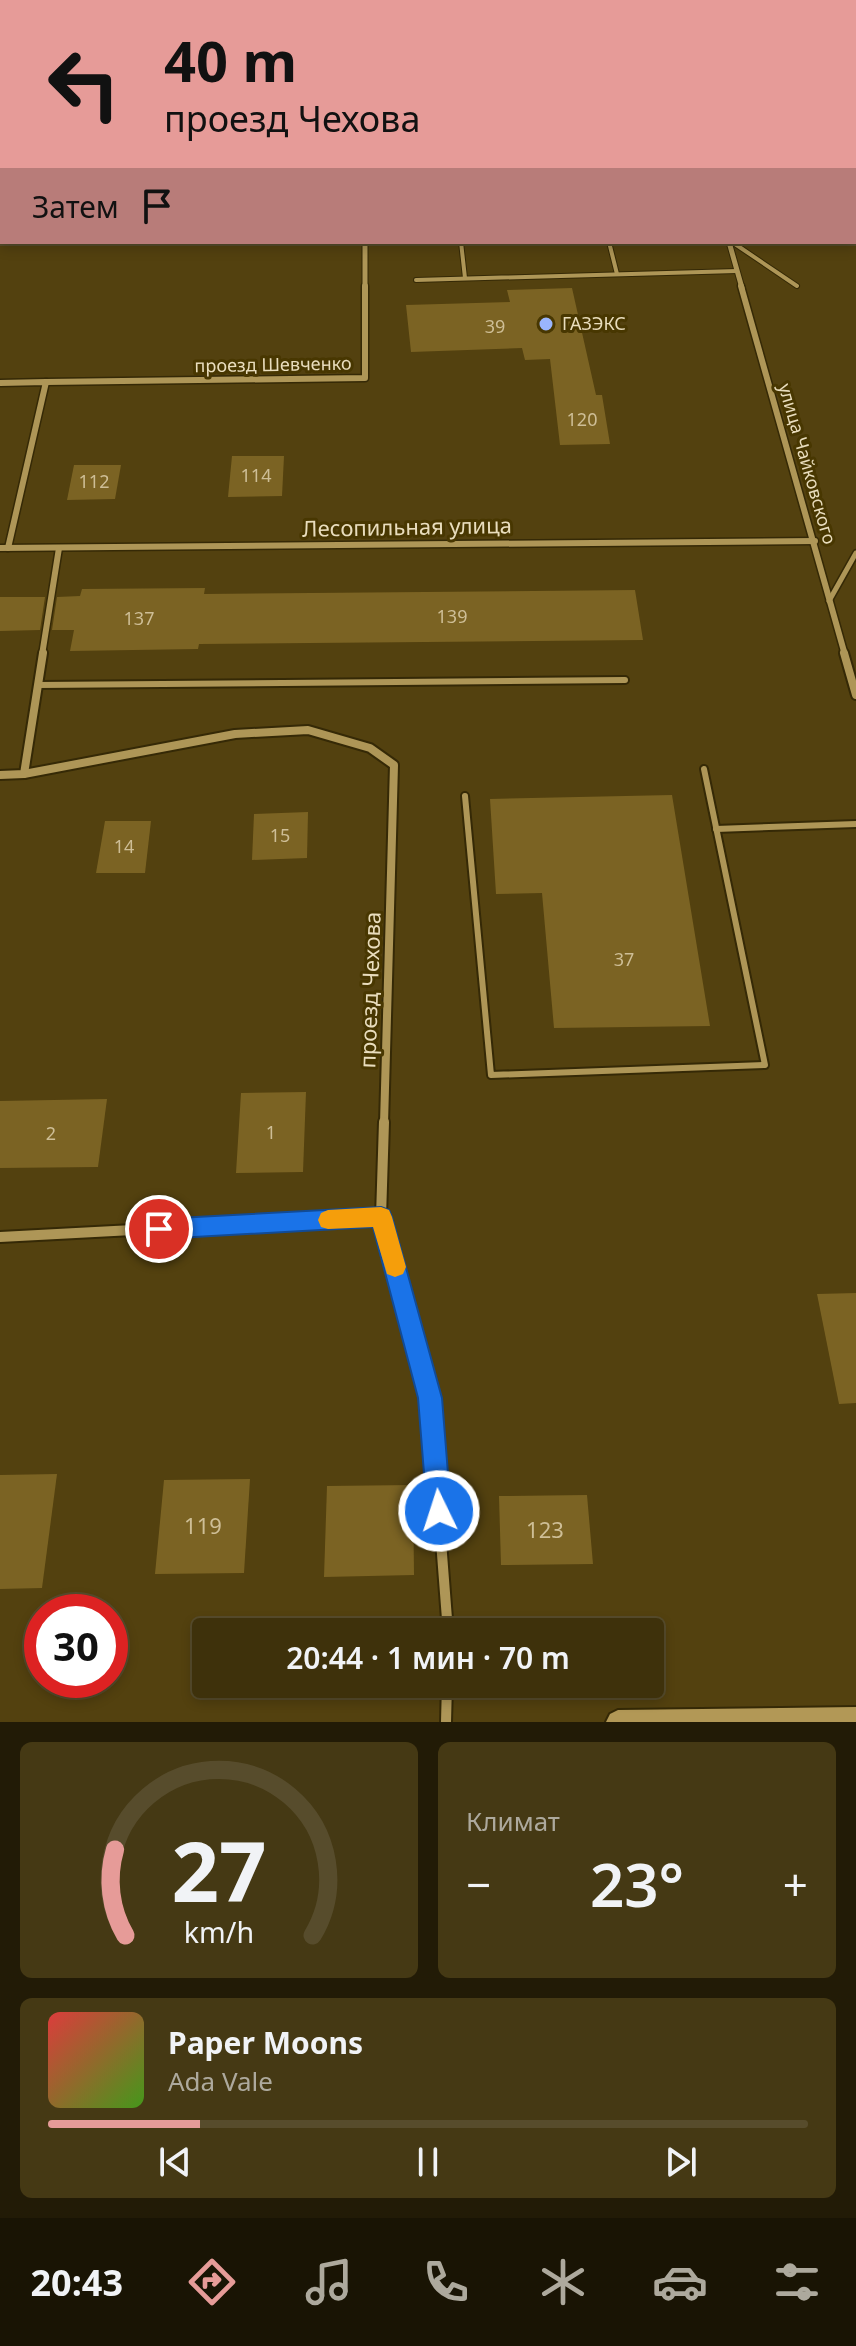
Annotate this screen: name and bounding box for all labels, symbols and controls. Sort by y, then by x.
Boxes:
text: 40 m [164,22,297,98]
icon: left [32,32,136,136]
text: проезд Чехова [164,94,420,143]
icon: arrive [135,184,179,228]
text: Затем [32,186,119,227]
place label: ГАЗЭКС [562,311,626,335]
house number: 39 [485,314,505,338]
marker: ГАЗЭКС [537,315,555,333]
street label: проезд Шевченко [194,351,352,377]
street label: улица Чайковского [774,381,842,547]
house number: 120 [567,407,597,431]
house number: 114 [241,463,271,487]
house number: 112 [79,469,109,493]
street label: Лесопильная улица [302,509,512,543]
house number: 139 [437,604,467,628]
house number: 137 [124,606,154,630]
house number: 15 [270,823,290,847]
house number: 14 [114,834,134,858]
street label: проезд Чехова [351,911,387,1069]
house number: 37 [614,947,634,971]
house number: 1 [266,1120,276,1144]
house number: 2 [46,1121,56,1145]
pin [125,1195,193,1263]
icon: arrive [137,1207,181,1251]
position arrow [397,1469,481,1553]
house number: 119 [184,1510,222,1540]
house number: 123 [526,1514,564,1544]
speed limit sign: 30 [24,1594,128,1698]
text: 20:44 · 1 мин · 70 m [286,1637,570,1678]
text: Климат [466,1803,560,1839]
text: 27 [171,1813,267,1926]
text: 23° [590,1843,684,1925]
text: − [466,1854,491,1914]
text: + [783,1854,808,1914]
text: km/h [184,1912,254,1951]
text: Paper Moons [168,2022,363,2063]
text: Ada Vale [168,2063,273,2099]
icon: previous [153,2140,197,2184]
icon: pause [406,2140,450,2184]
icon: next [659,2140,703,2184]
icon: directions [184,2254,240,2310]
icon: music [301,2254,357,2310]
icon: phone [418,2254,474,2310]
icon: climate [535,2254,591,2310]
icon: car [652,2254,708,2310]
icon: filters [769,2254,825,2310]
text: 20:43 [31,2258,123,2307]

